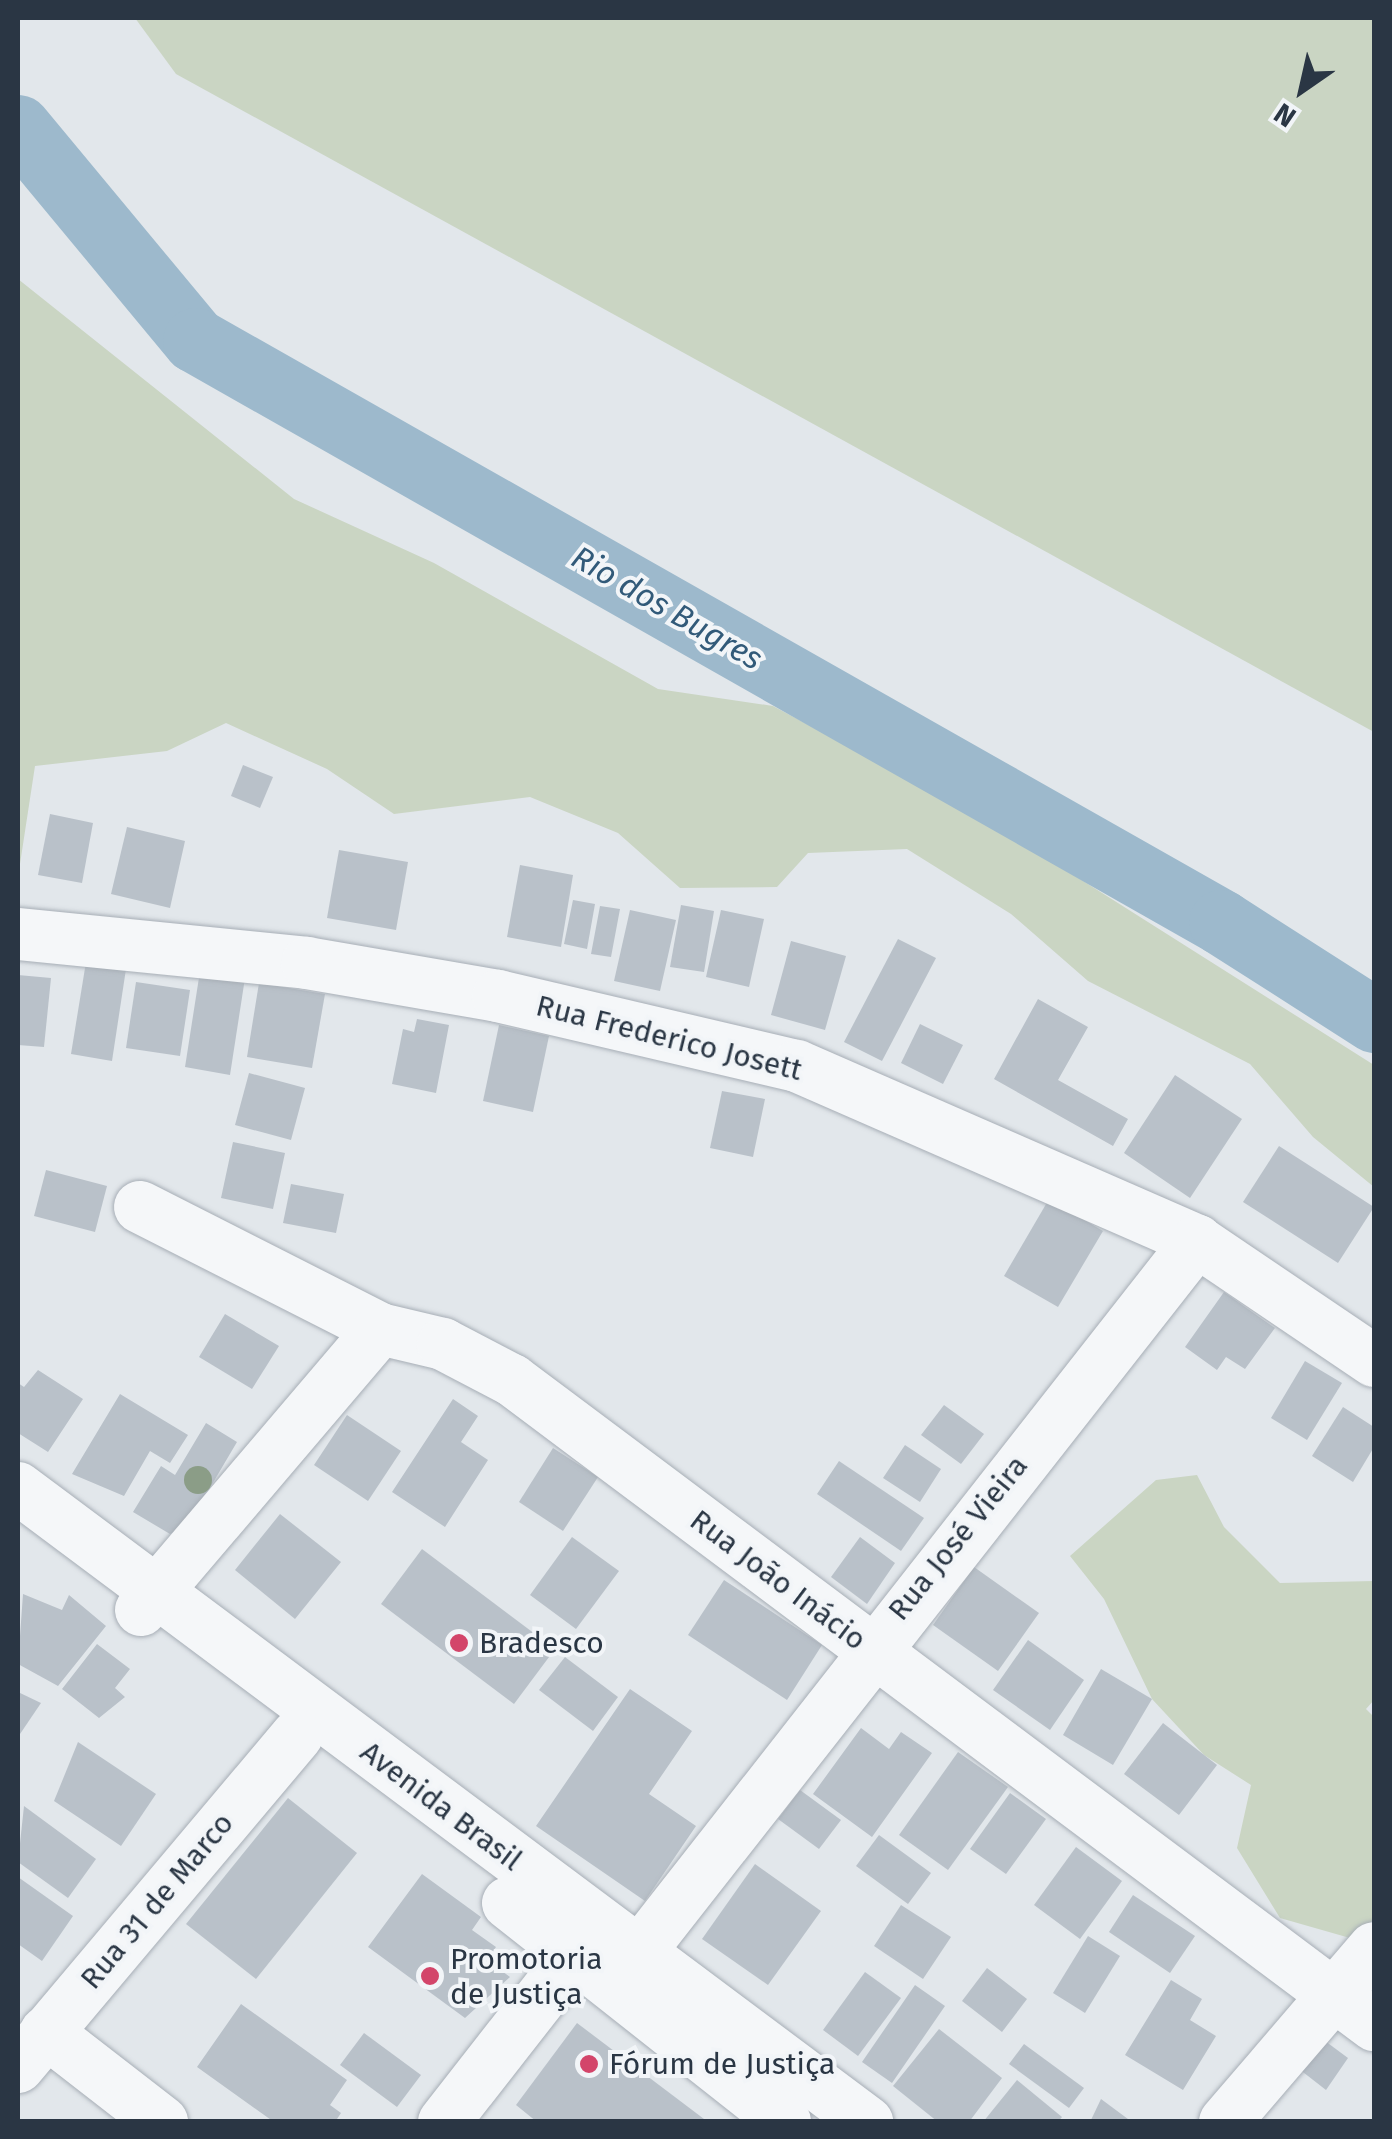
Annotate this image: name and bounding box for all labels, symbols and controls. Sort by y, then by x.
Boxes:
north arrow [1252,40,1352,140]
text: N [1268,96,1302,134]
water label: Rio dos Bugres [565,538,769,678]
street label: Rua Frederico Josett [532,988,806,1088]
street label: Rua José Vieira [881,1448,1035,1628]
street label: Rua João Inácio [683,1502,873,1658]
place label: Bradesco [479,1625,604,1661]
marker: Bradesco [448,1632,470,1654]
street label: Avenida Brasil [353,1734,529,1878]
street label: Rua 31 de Marco [73,1806,241,1996]
place label: Promotoria de Justiça [450,1941,603,2012]
marker: Promotoria de Justiça [419,1965,441,1987]
place label: Fórum de Justiça [609,2046,835,2082]
marker: Fórum de Justiça [578,2053,600,2075]

